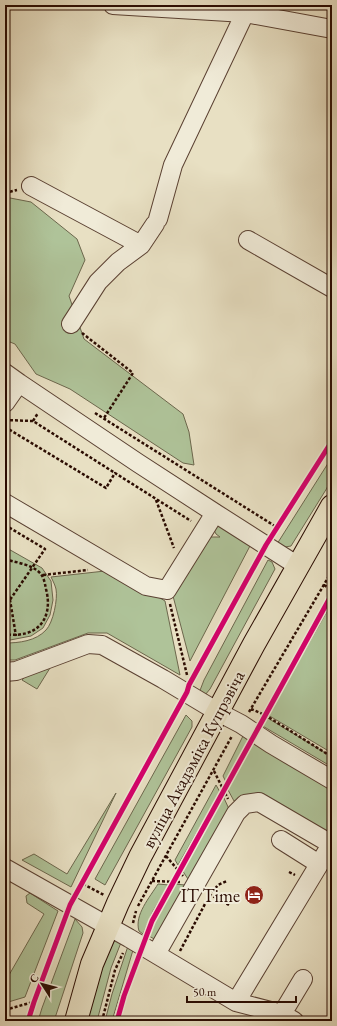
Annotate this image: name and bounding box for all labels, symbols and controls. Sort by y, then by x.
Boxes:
street label: вуліца Акадэміка Купрэвіча [136,666,250,852]
place label: IT Time [181,884,240,907]
hotel icon: IT Time [243,884,265,906]
north arrow [22,964,62,1004]
text: С [26,971,42,985]
scale bar [187,978,296,1004]
text: 50 m [193,984,217,1000]

